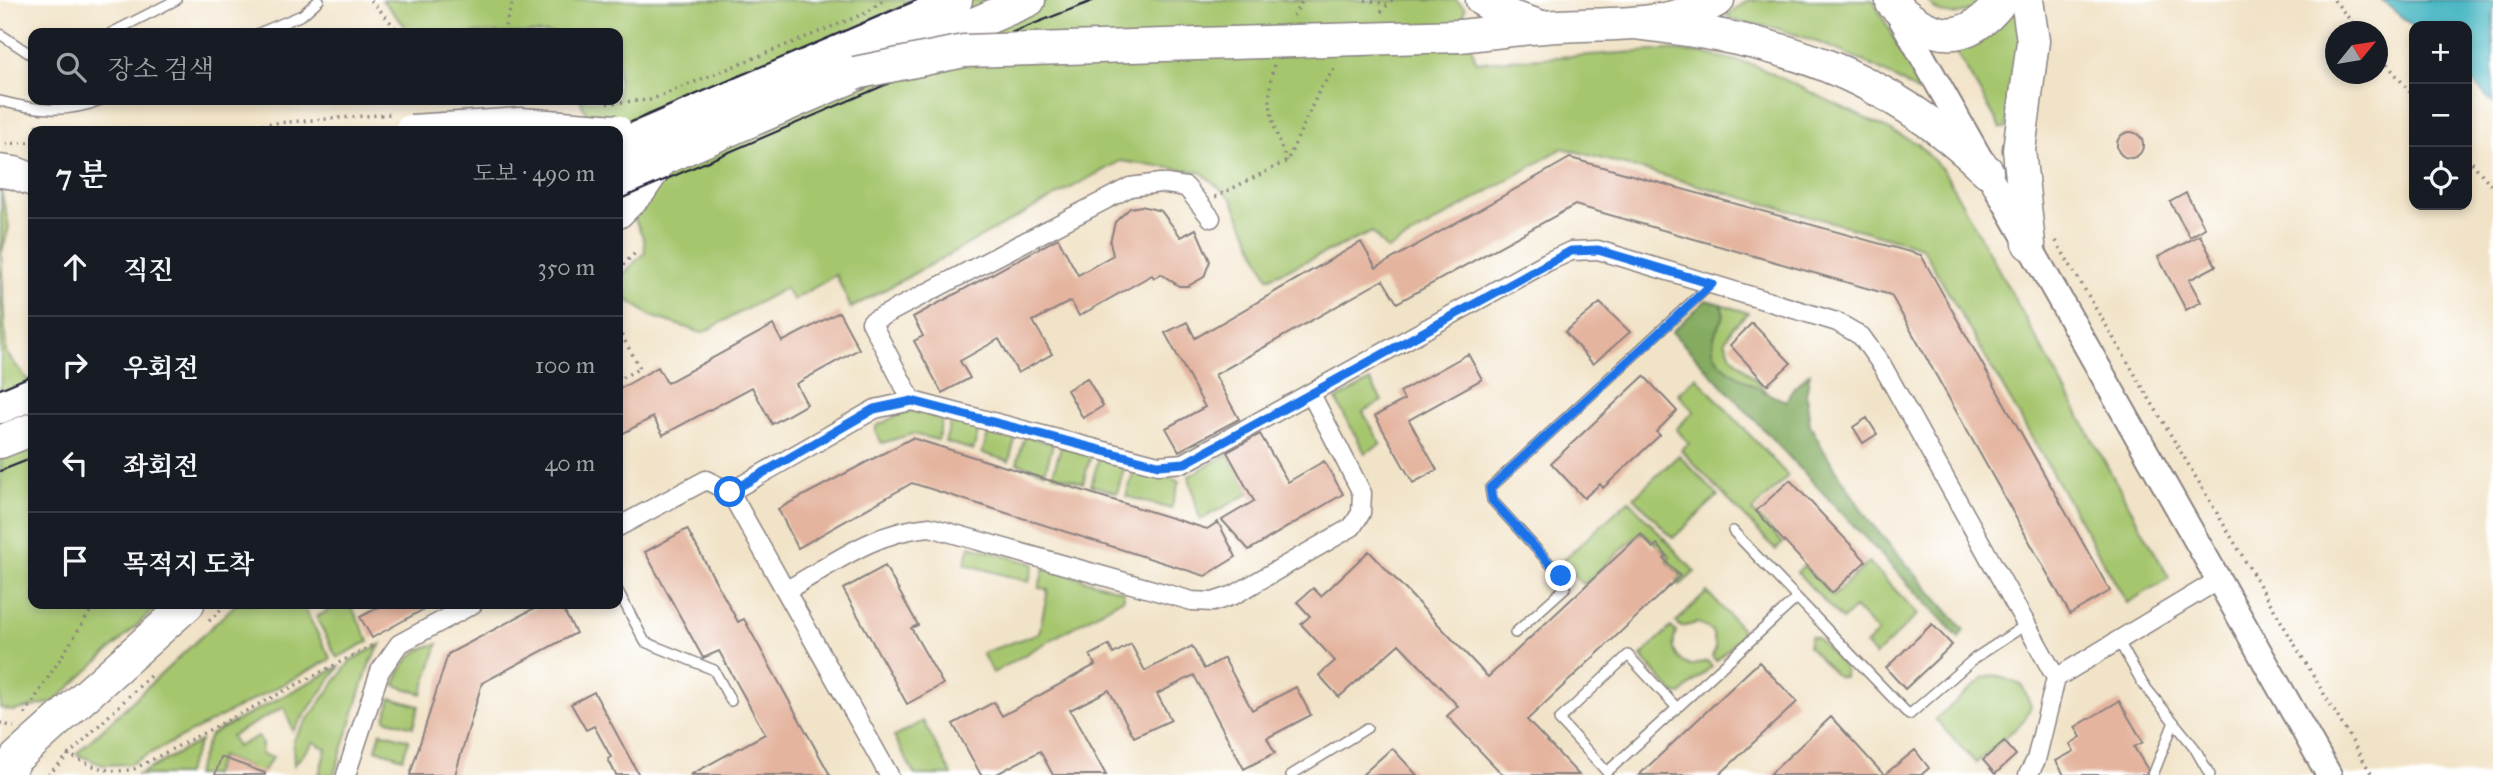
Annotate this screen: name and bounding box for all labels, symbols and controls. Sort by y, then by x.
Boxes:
north arrow [2325,21,2388,84]
map controls [2409,21,2472,210]
button: + [2409,21,2472,84]
search box [28,28,623,105]
icon: search [52,48,90,86]
text: 장소 검색 [108,53,214,85]
button: − [2409,84,2472,147]
button: locate [2409,147,2472,210]
text: 7 분 [56,157,107,193]
text: 도보 · 490 m [473,159,595,187]
icon: ahead [56,248,94,286]
text: 350 m [537,253,595,281]
text: 직진 [123,254,173,286]
icon: right [56,346,94,384]
text: 100 m [535,351,595,379]
text: 우회전 [123,352,198,384]
icon: left [56,444,94,482]
text: 40 m [545,449,595,477]
text: 좌회전 [123,450,198,482]
route start [714,476,745,507]
icon: arrive [56,542,94,580]
text: 목적지 도착 [123,548,254,580]
route end [1545,560,1576,591]

